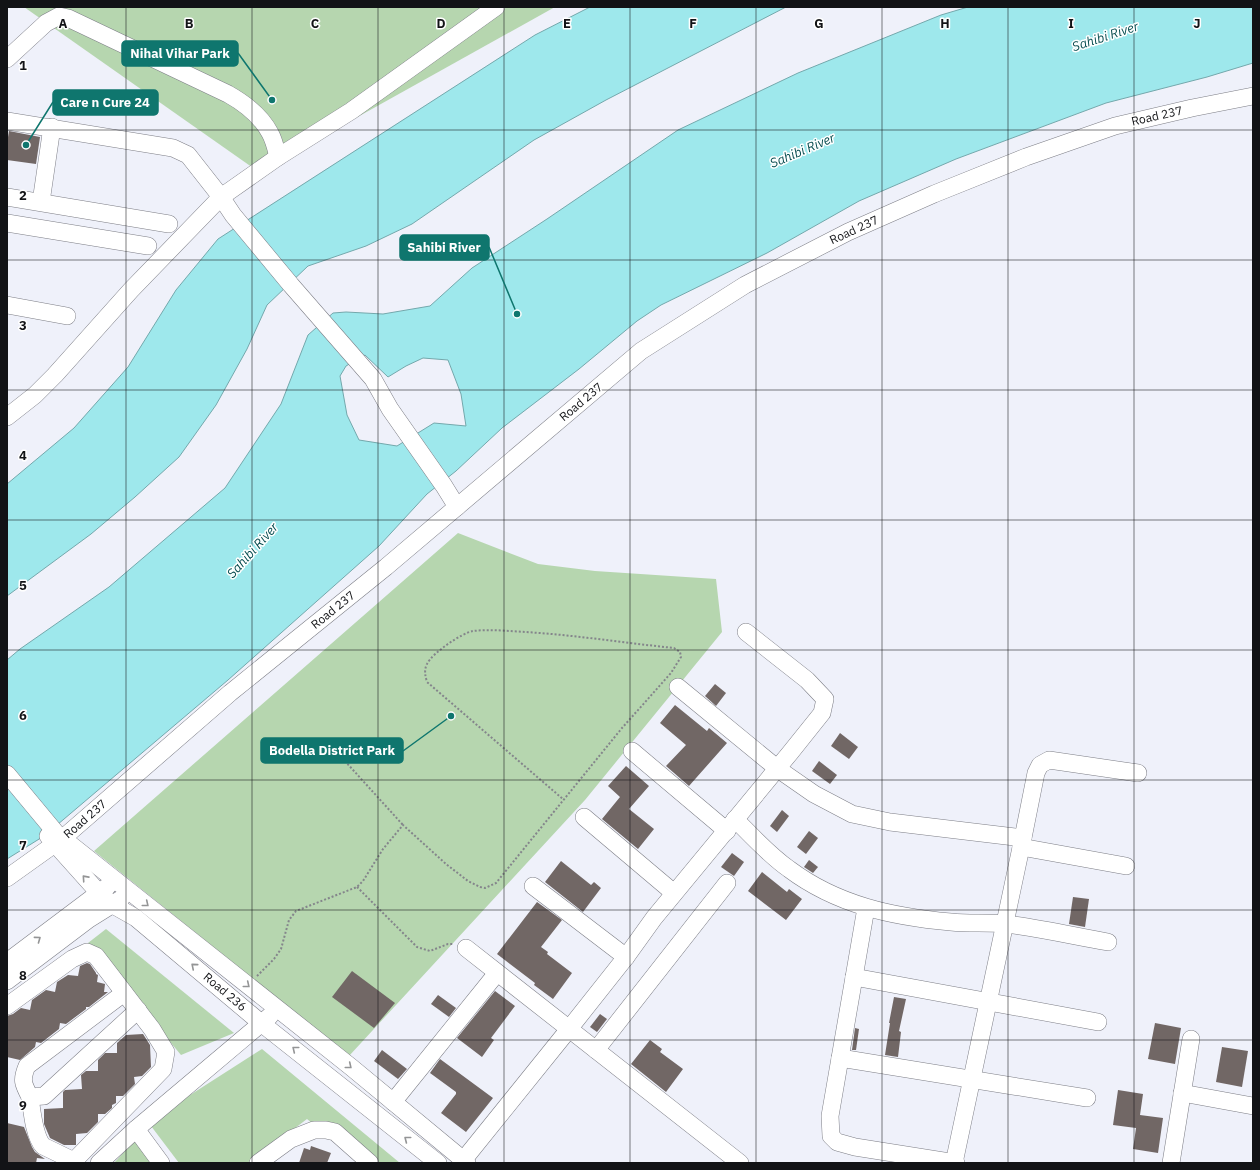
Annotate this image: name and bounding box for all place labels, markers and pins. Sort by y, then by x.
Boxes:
callout: Nihal Vihar Park [122,41,238,66]
callout: Care n Cure 24 [53,90,158,115]
callout: Sahibi River [400,235,489,260]
callout: Bodella District Park [261,738,403,763]

